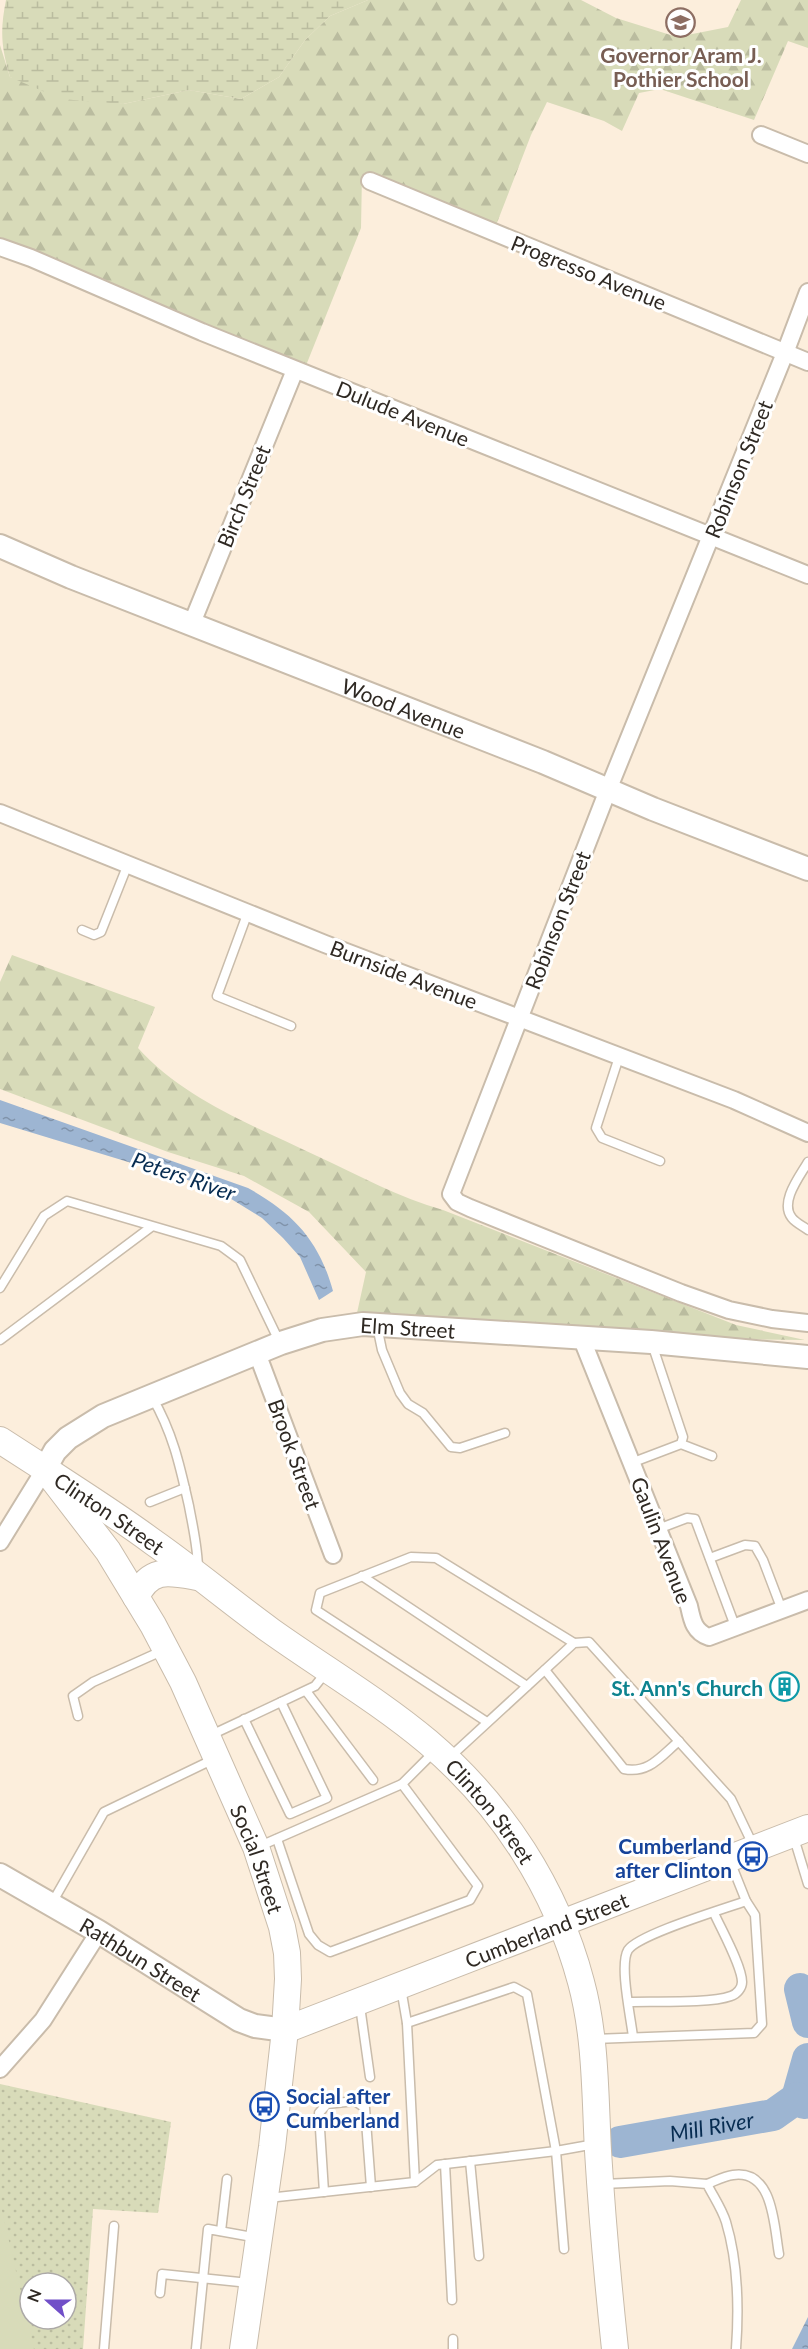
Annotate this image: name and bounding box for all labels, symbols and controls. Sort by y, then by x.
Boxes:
school or university icon: Governor Aram J. Pothier School [665,7,697,39]
place label: Governor Aram J. Pothier School [600,42,762,91]
street label: Progresso Avenue [508,230,670,314]
street label: Dulude Avenue [333,375,473,451]
street label: Robinson Street [699,396,777,542]
street label: Birch Street [211,441,275,551]
street label: Wood Avenue [339,672,469,743]
street label: Robinson Street [519,847,595,993]
street label: Burnside Avenue [327,934,481,1014]
water label: Peters River [129,1146,240,1206]
street label: Elm Street [360,1311,456,1342]
street label: Brook Street [263,1395,327,1513]
street label: Clinton Street [50,1466,170,1559]
street label: Gaulin Avenue [626,1473,698,1607]
building icon: St. Ann's Church [768,1671,800,1703]
place label: St. Ann's Church [611,1675,763,1700]
street label: Clinton Street [441,1753,540,1868]
street label: Social Street [226,1800,289,1917]
place label: Cumberland after Clinton [615,1833,732,1882]
bus stop icon: Cumberland after Clinton [737,1841,769,1873]
street label: Cumberland Street [461,1886,632,1972]
street label: Rathbun Street [76,1911,207,2006]
place label: Social after Cumberland [286,2083,400,2132]
bus stop icon: Social after Cumberland [249,2091,281,2123]
water label: Mill River [667,2105,756,2147]
north arrow [18,2271,78,2331]
text: N [22,2286,45,2305]

